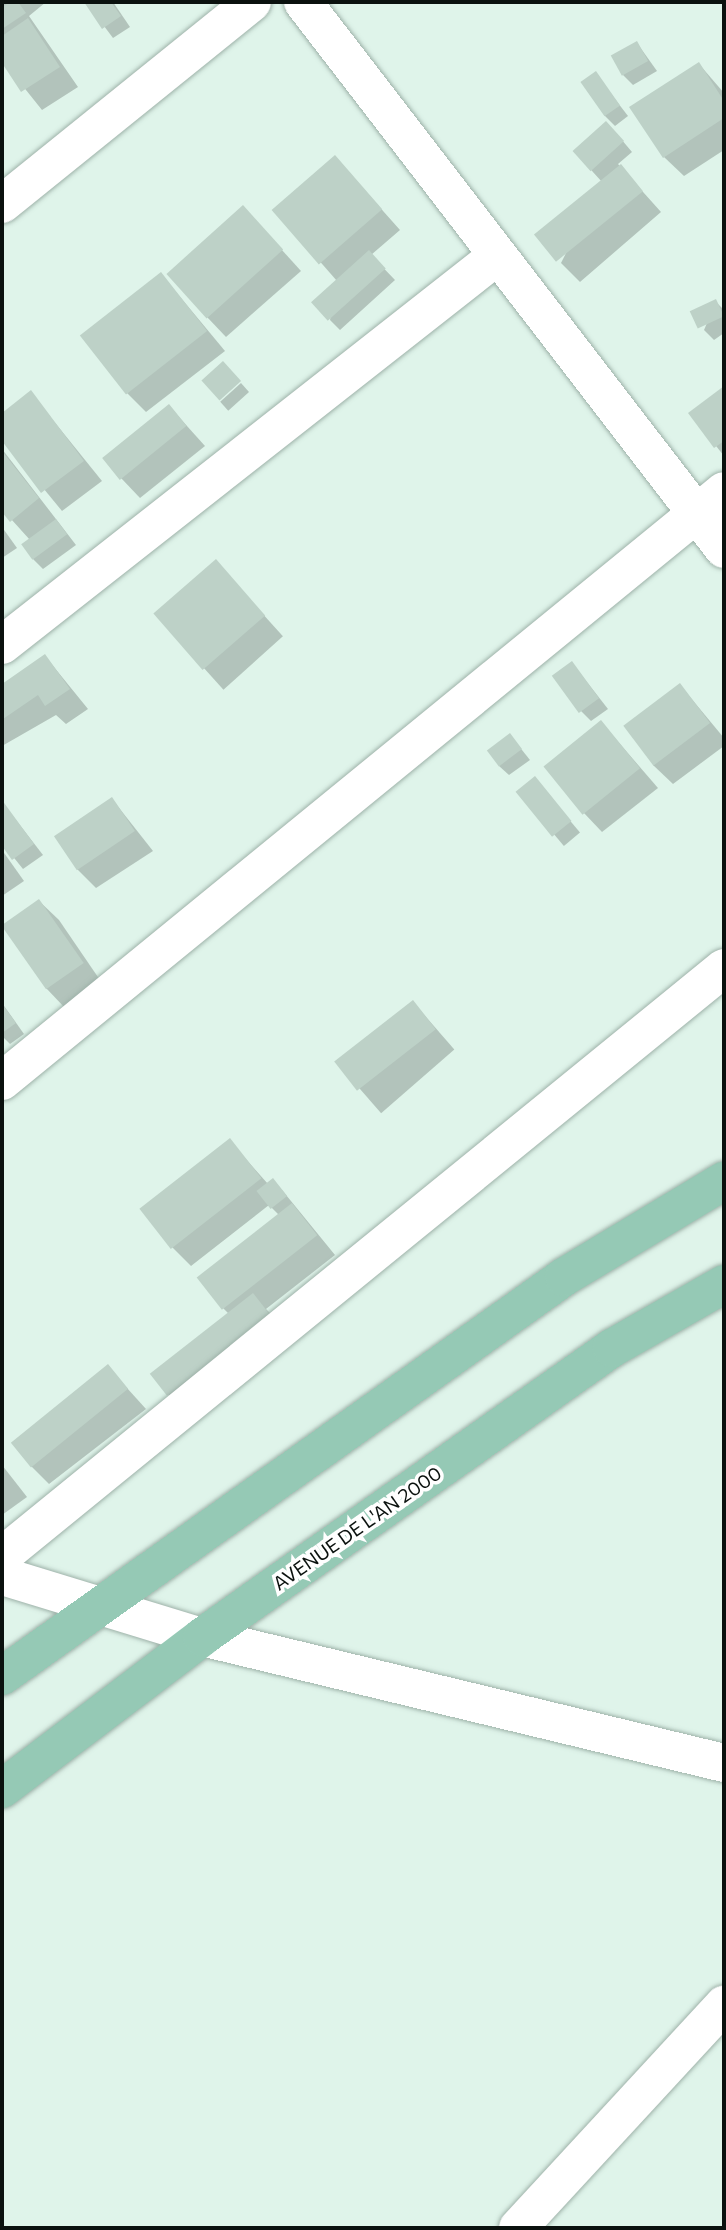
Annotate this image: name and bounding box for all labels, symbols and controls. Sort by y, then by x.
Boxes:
street label: AVENUE DE L'AN 2000 [268,1461,446,1595]

